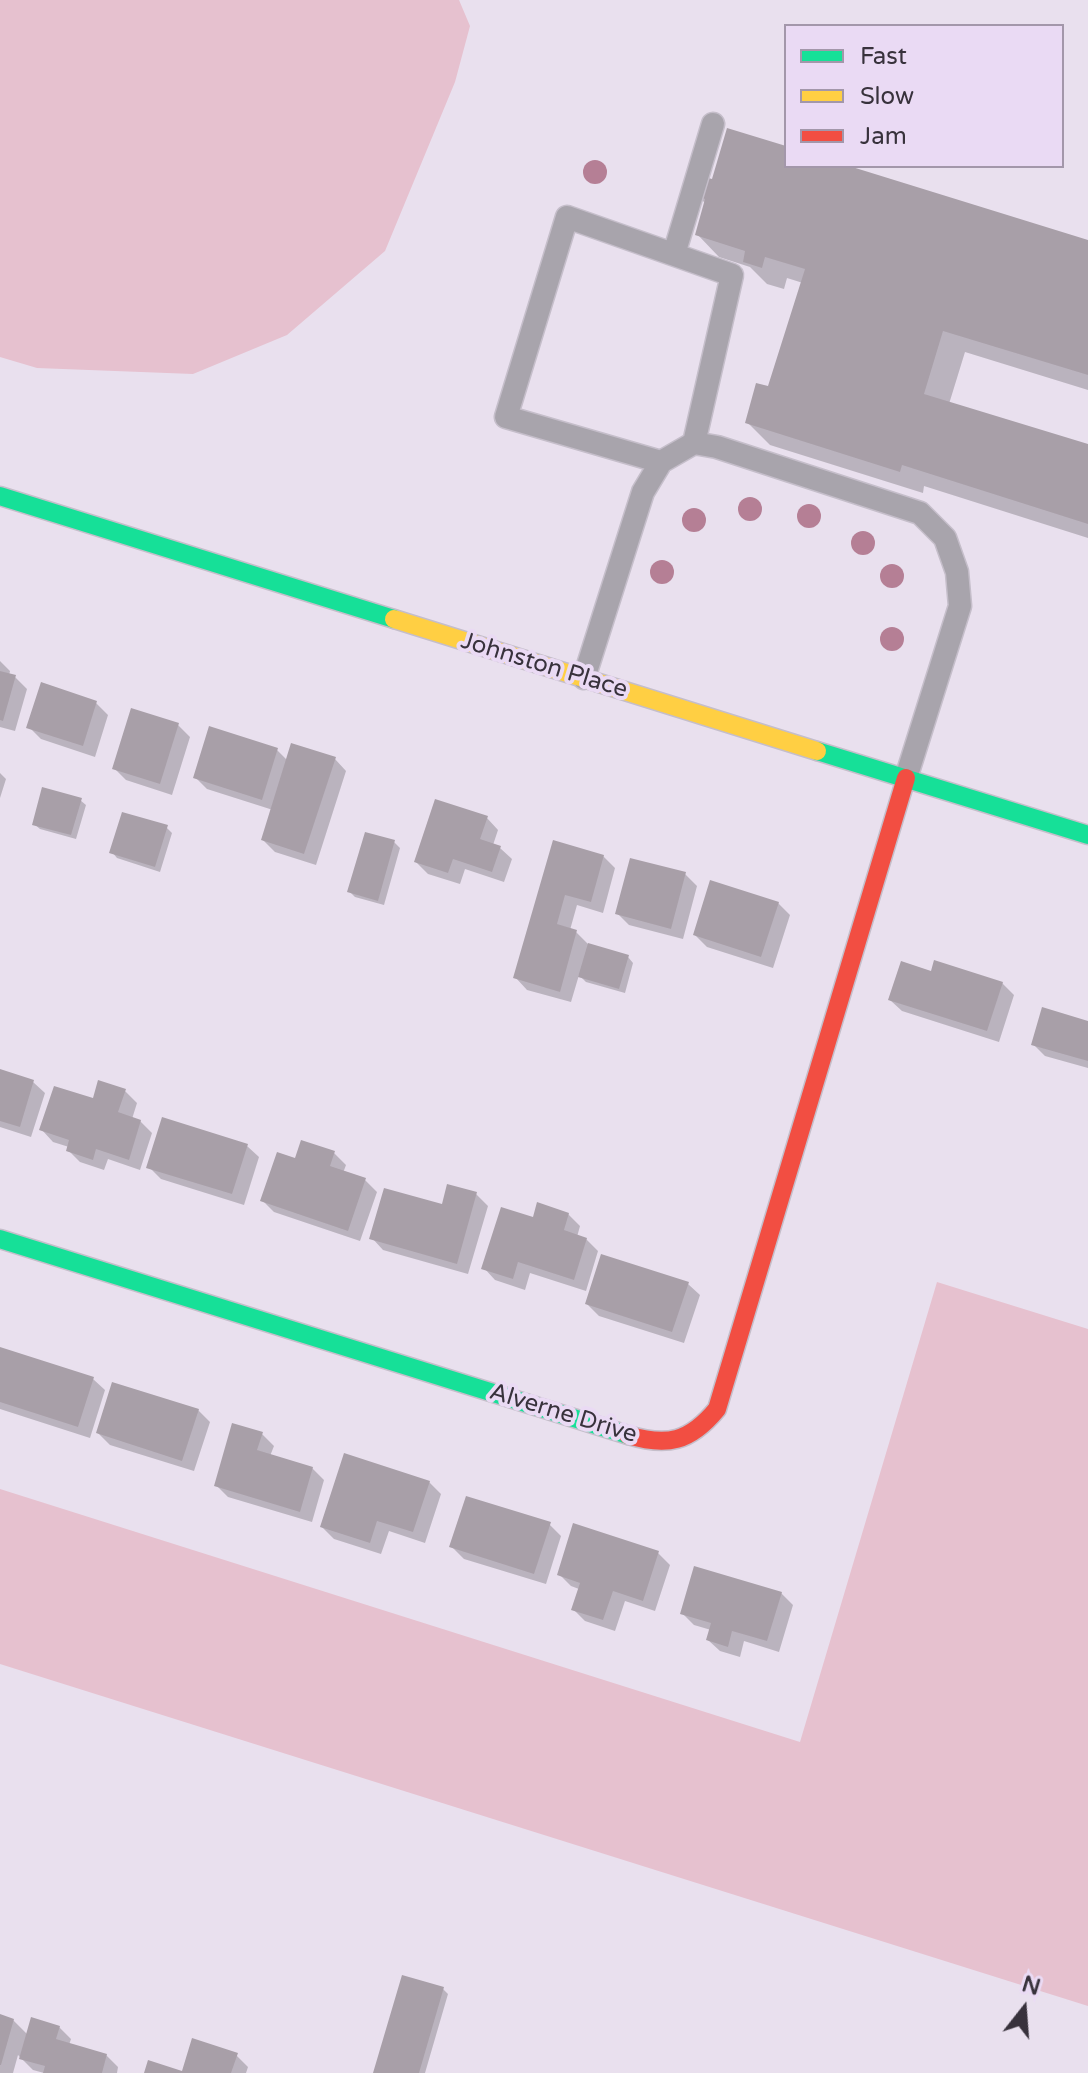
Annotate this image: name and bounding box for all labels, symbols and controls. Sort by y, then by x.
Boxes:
legend [784,24,1064,168]
text: Fast [860,42,907,71]
text: Slow [860,82,914,111]
text: Jam [860,122,907,151]
street label: Johnston Place [457,627,631,705]
street label: Alverne Drive [486,1378,640,1450]
north arrow [984,1969,1064,2049]
text: N [1019,1971,1043,2001]

